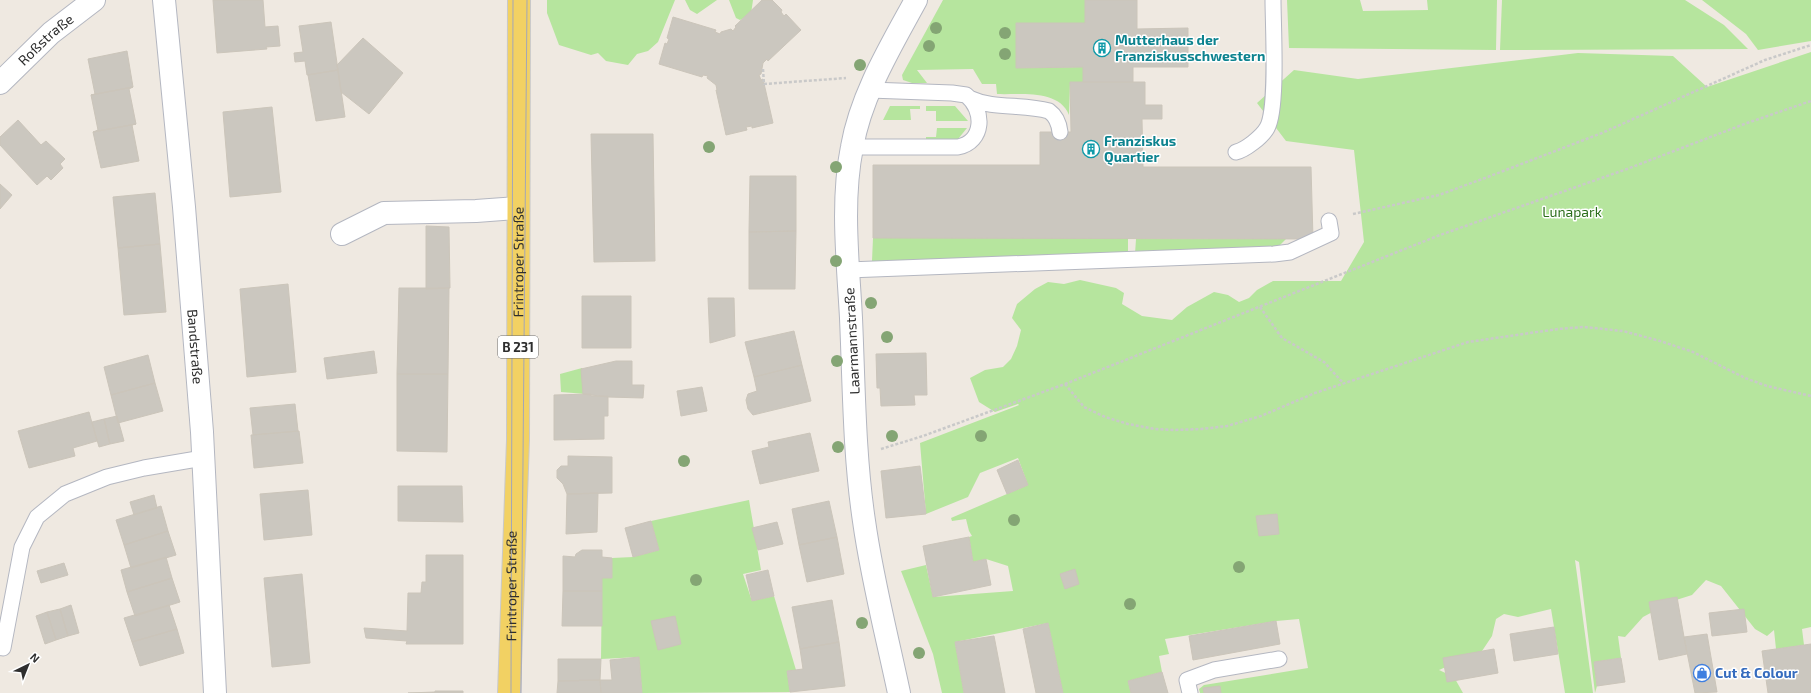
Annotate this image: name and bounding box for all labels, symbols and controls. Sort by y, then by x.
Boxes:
street label: Roßstraße [14,10,76,69]
place label: Mutterhaus der Franziskusschwestern [1115,31,1265,64]
building icon: Mutterhaus der Franziskusschwestern [1092,38,1112,58]
place label: Franziskus Quartier [1104,132,1176,166]
building icon: Franziskus Quartier [1081,139,1101,159]
park label: Lunapark [1542,203,1602,220]
street label: Frintroper Straße [509,207,527,318]
street label: Laarmannstraße [840,287,863,395]
street label: Bandstraße [184,308,207,385]
road number: B 231 [498,336,538,358]
street label: Frintroper Straße [502,531,519,641]
north arrow [8,645,48,685]
text: N [28,650,43,665]
shop icon: Cut & Colour [1692,663,1712,683]
place label: Cut & Colour [1715,664,1798,681]

